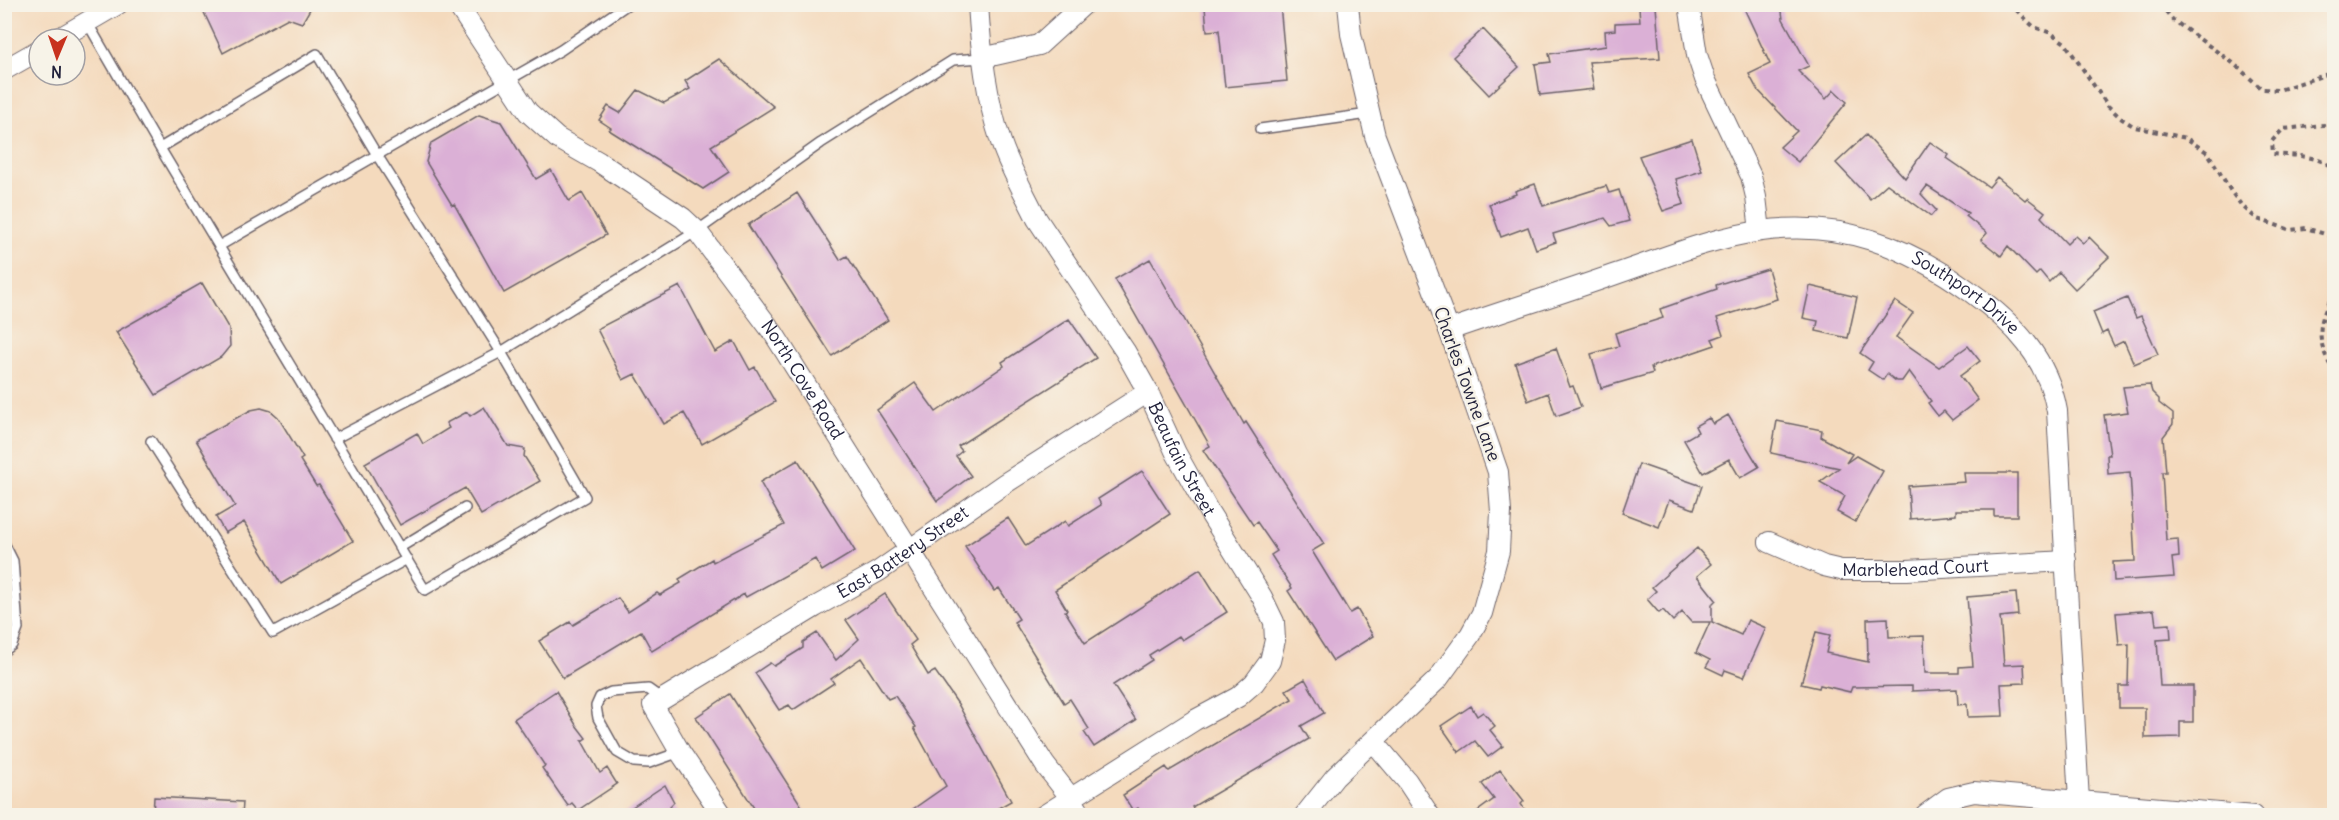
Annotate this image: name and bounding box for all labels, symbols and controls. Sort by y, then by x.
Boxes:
north arrow [27,27,87,87]
text: N [51,62,62,82]
street label: Southport Drive [1908,246,2025,339]
street label: Charles Towne Lane [1429,303,1506,464]
street label: North Cove Road [756,315,850,444]
street label: Beaufain Street [1143,398,1221,520]
street label: East Battery Street [833,500,973,603]
street label: Marblehead Court [1842,553,1989,581]

